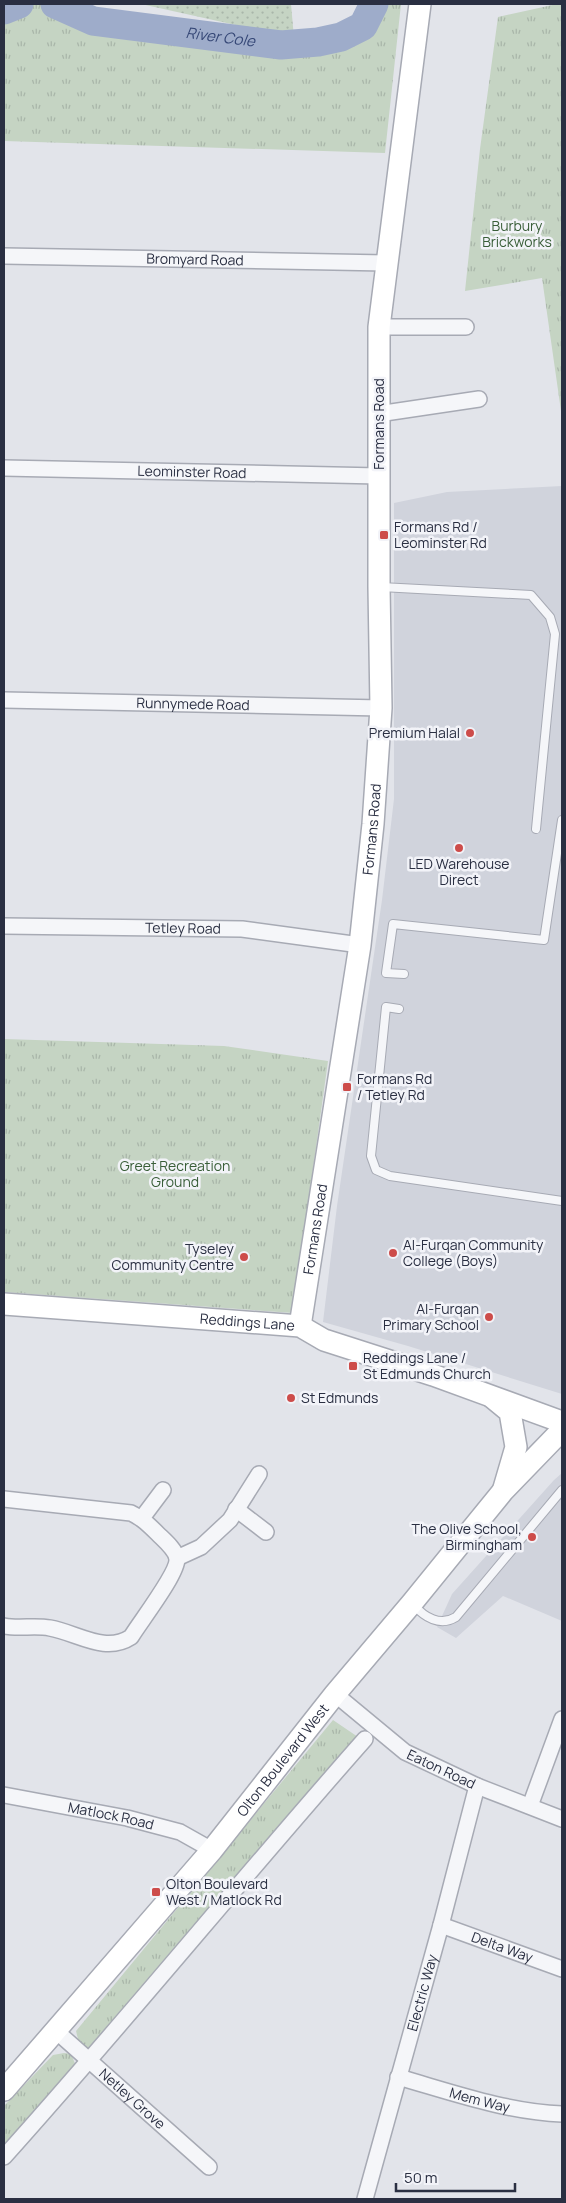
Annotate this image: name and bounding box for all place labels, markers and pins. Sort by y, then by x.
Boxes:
place label: Formans Rd / Leominster Rd [394,517,487,552]
marker: Formans Rd / Leominster Rd [378,529,390,541]
place label: Premium Halal [369,723,460,742]
marker: Premium Halal [464,727,476,739]
marker: LED Warehouse Direct [453,842,465,854]
place label: LED Warehouse Direct [408,854,510,889]
place label: Formans Rd / Tetley Rd [357,1069,432,1104]
marker: Formans Rd / Tetley Rd [341,1081,353,1093]
place label: Al-Furqan Community College (Boys) [403,1235,544,1270]
place label: Tyseley Community Centre [111,1239,235,1274]
marker: Al-Furqan Community College (Boys) [387,1247,399,1259]
marker: Tyseley Community Centre [238,1251,250,1263]
place label: Al-Furqan Primary School [383,1299,479,1334]
marker: Al-Furqan Primary School [483,1311,495,1323]
place label: Reddings Lane / St Edmunds Church [363,1348,491,1383]
marker: Reddings Lane / St Edmunds Church [347,1360,359,1372]
place label: St Edmunds [301,1388,378,1407]
marker: St Edmunds [285,1392,297,1404]
place label: The Olive School, Birmingham [412,1519,522,1554]
marker: The Olive School, Birmingham [526,1531,538,1543]
place label: Olton Boulevard West / Matlock Rd [166,1874,282,1909]
marker: Olton Boulevard West / Matlock Rd [150,1886,162,1898]

